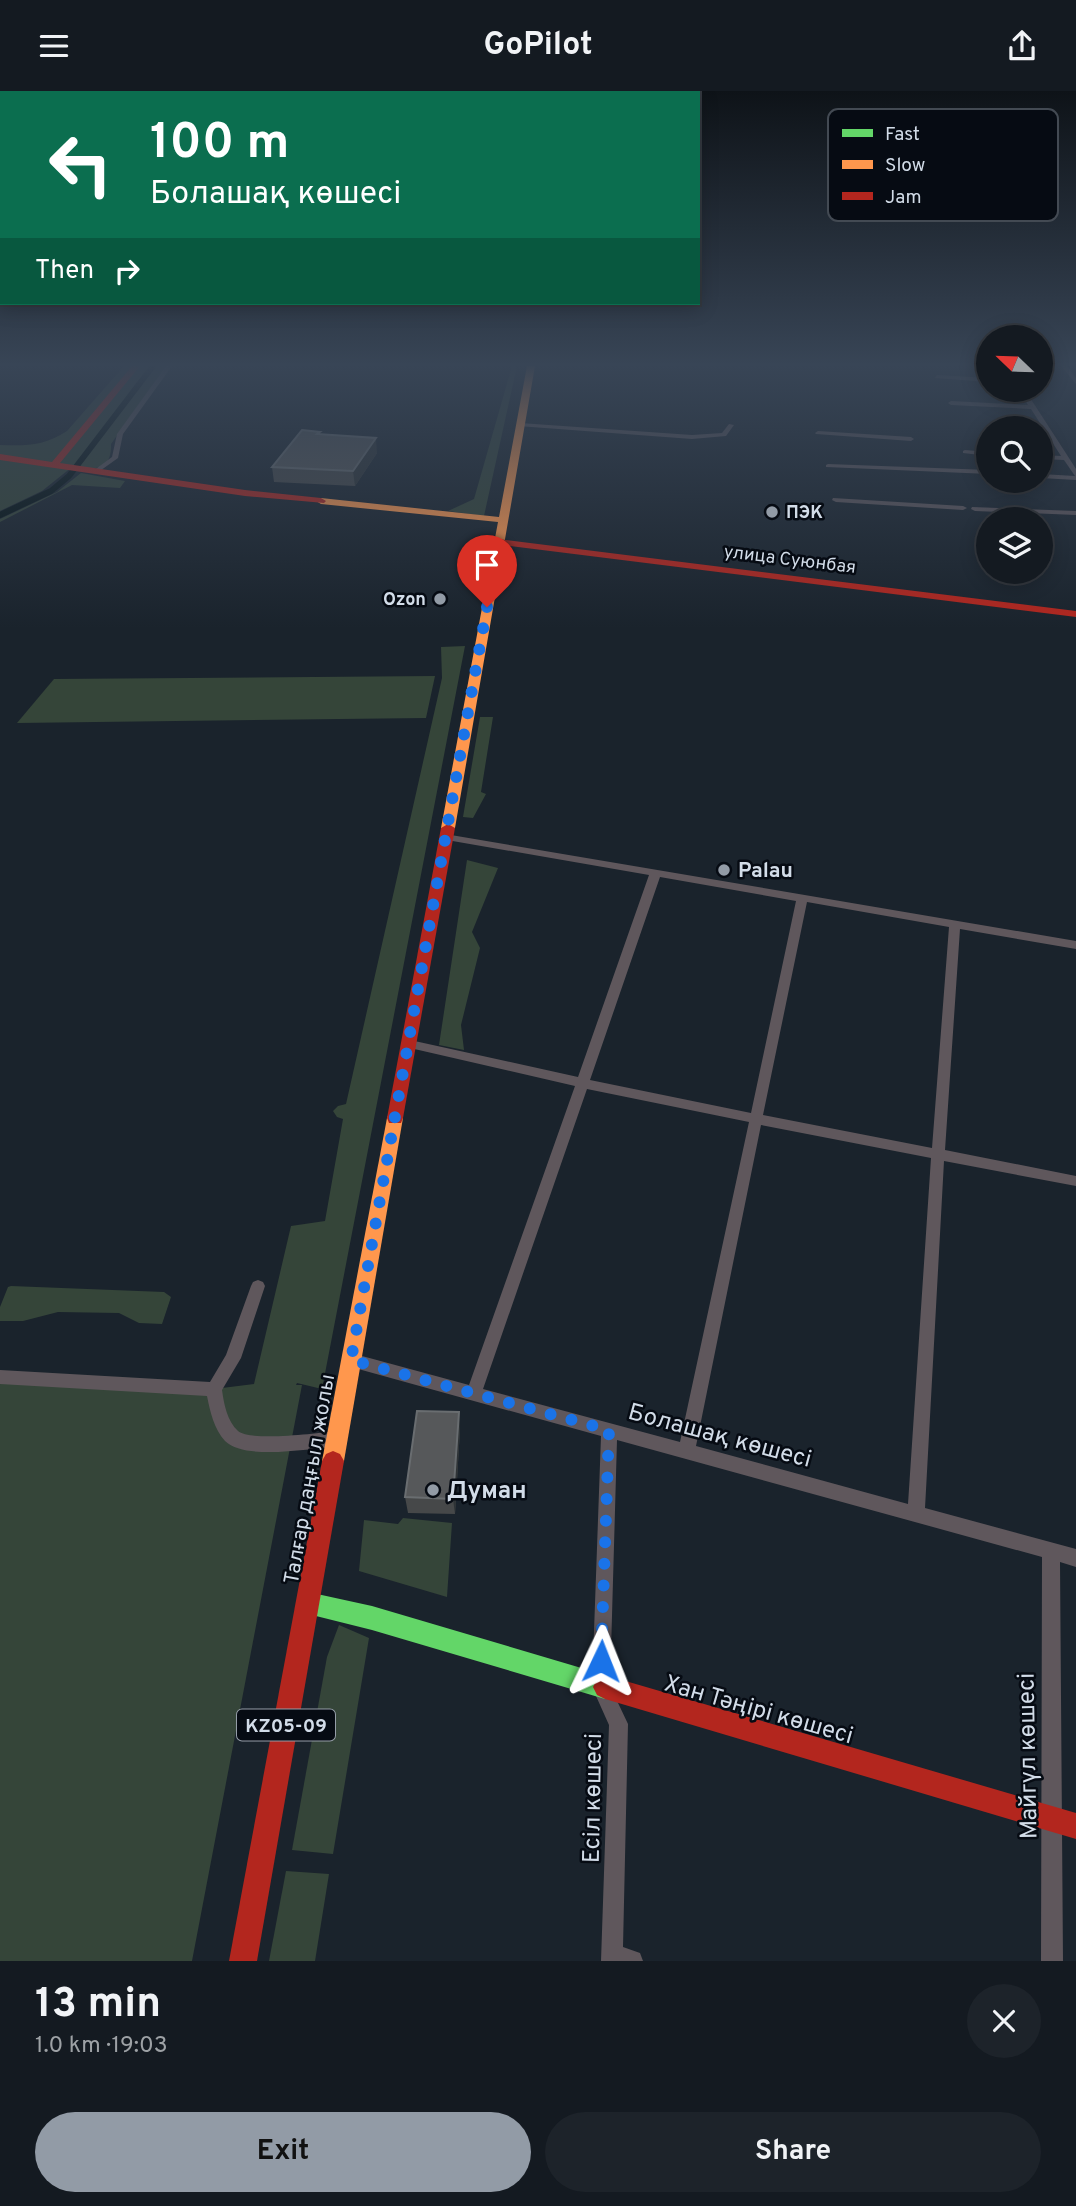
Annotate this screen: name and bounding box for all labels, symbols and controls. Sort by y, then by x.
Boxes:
text: GoPilot [483,26,593,66]
icon: menu [35,27,73,65]
icon: share [1003,27,1041,65]
legend [828,109,1058,221]
text: 100 m [150,114,289,176]
icon: left [35,119,126,210]
text: Fast [885,123,920,147]
text: Slow [885,154,925,178]
text: Болашақ көшесі [150,175,401,215]
text: Jam [885,186,922,210]
icon: right [108,252,146,290]
text: Then [35,255,94,288]
north arrow [976,325,1054,403]
map controls [976,325,1053,584]
button: search [976,416,1053,493]
place label: ПЭК [786,502,823,525]
marker: ПЭК [764,504,780,520]
button: layers [976,507,1053,584]
pin [457,535,517,607]
street label: улица Суюнбая [722,541,857,580]
icon: arrive [468,546,506,584]
place label: Ozon [383,589,426,612]
marker: Ozon [432,591,448,607]
place label: Palau [738,858,793,885]
marker: Palau [716,862,732,878]
street label: Талғар даңғыл жолы [279,1372,342,1586]
street label: Болашақ көшесі [625,1398,814,1476]
place label: Думан [447,1477,527,1507]
marker: Думан [425,1482,441,1498]
position arrow [564,1624,638,1698]
street label: Хан Тәңірі көшесі [661,1670,856,1752]
street label: Майгүл көшесі [1013,1673,1045,1839]
road number: KZ05-09 [237,1709,335,1741]
street label: Есіл көшесі [578,1733,610,1863]
text: 13 min [35,1979,161,2032]
button: close [967,1984,1041,2058]
text: 1.0 km · 19:03 [35,2032,168,2061]
button: Exit [35,2112,531,2192]
button: Share [545,2112,1041,2192]

